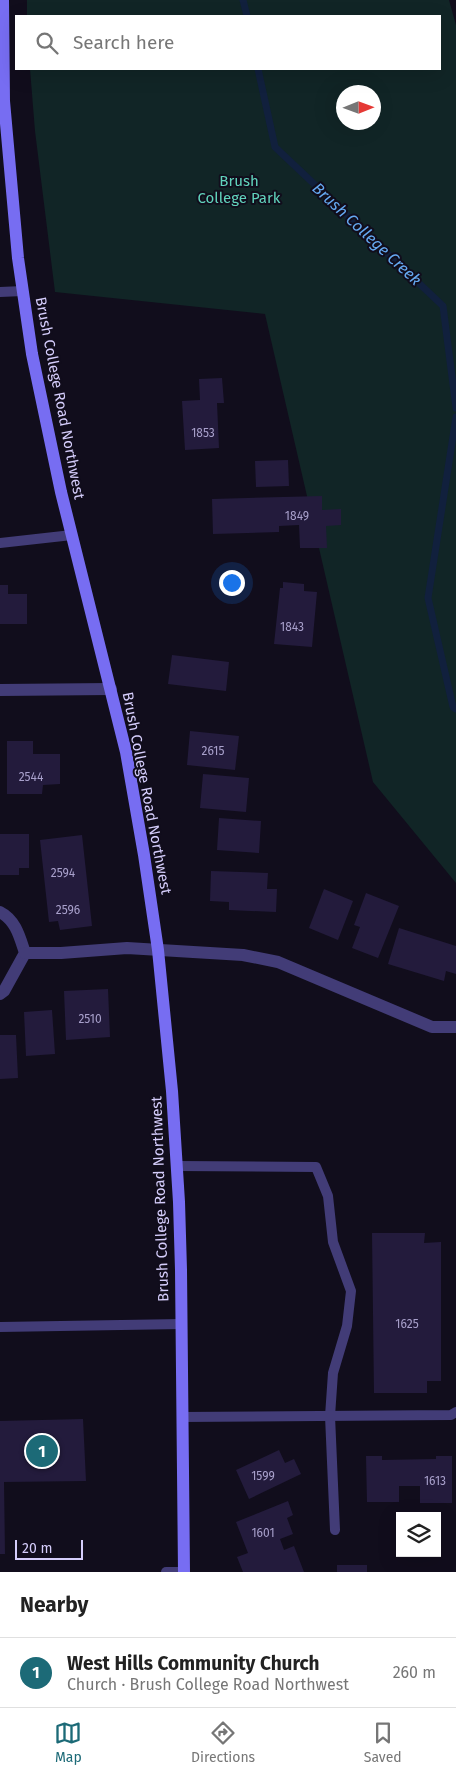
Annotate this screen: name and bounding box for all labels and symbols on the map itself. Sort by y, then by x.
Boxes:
north arrow [336,85,381,130]
park label: Brush College Park [198,172,281,207]
water label: Brush College Creek [309,179,426,290]
street label: Brush College Road Northwest [32,295,89,501]
house number: 1853 [191,426,215,440]
house number: 1849 [285,509,309,523]
your location [219,570,245,596]
house number: 1843 [280,620,304,634]
street label: Brush College Road Northwest [119,690,176,896]
house number: 2615 [202,744,224,758]
house number: 2544 [19,770,44,784]
house number: 2594 [51,866,76,880]
house number: 2596 [56,903,80,917]
house number: 2510 [78,1012,102,1026]
street label: Brush College Road Northwest [147,1095,173,1302]
house number: 1625 [395,1317,419,1331]
pin: 1 [26,1432,58,1470]
house number: 1599 [251,1469,275,1483]
house number: 1613 [424,1474,446,1488]
house number: 1601 [251,1526,275,1540]
scale bar [15,1537,82,1560]

